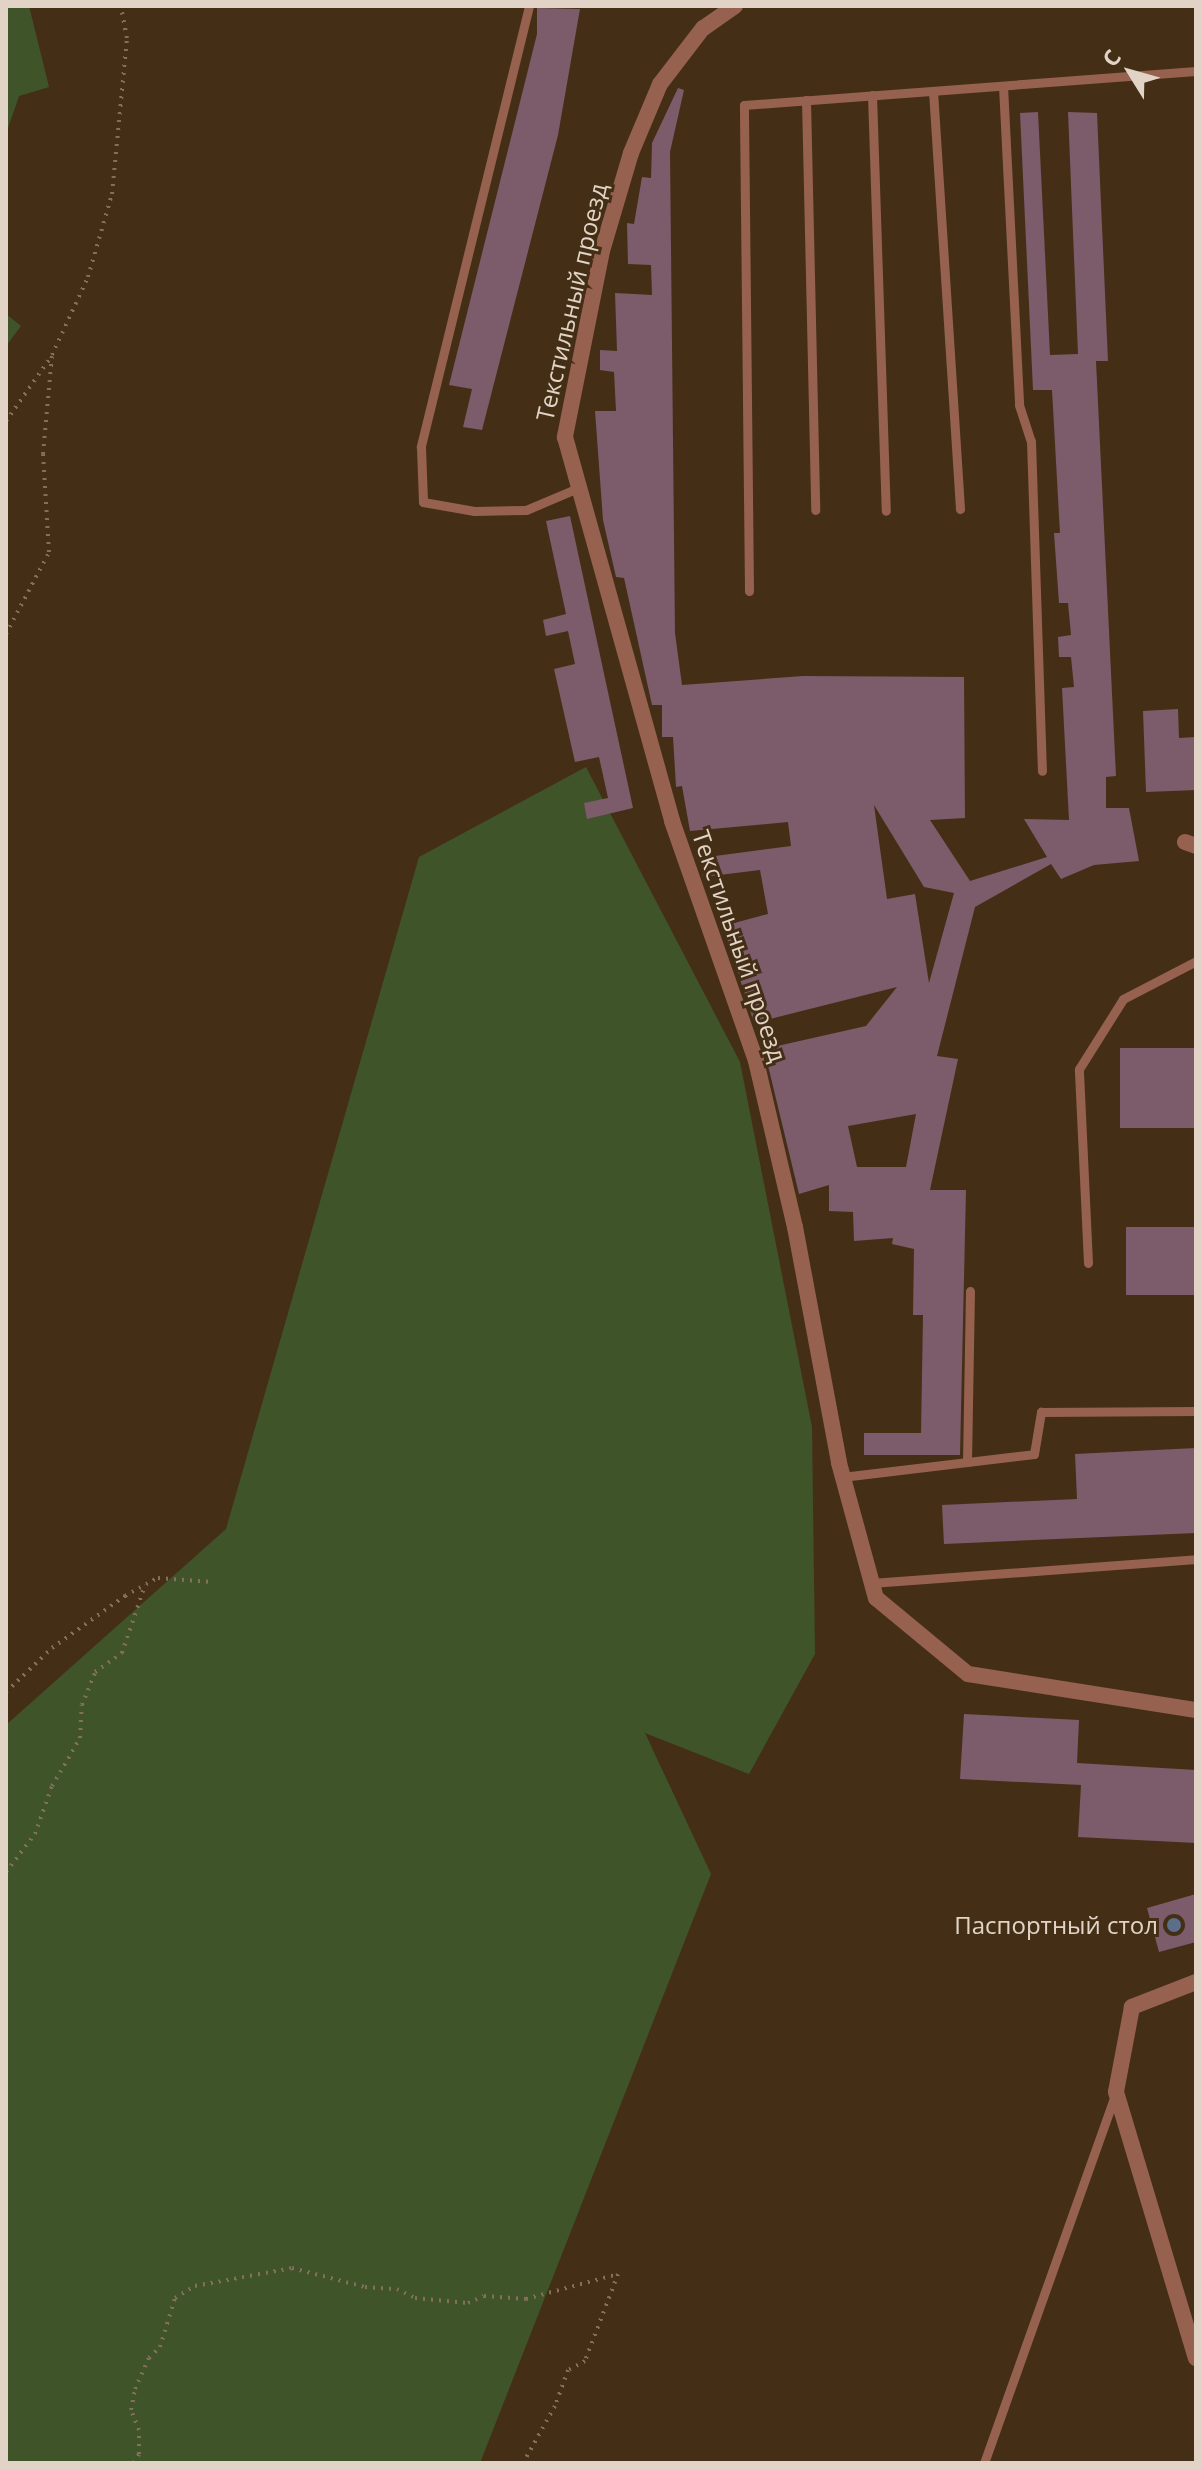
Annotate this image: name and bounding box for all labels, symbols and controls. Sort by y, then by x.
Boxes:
north arrow [1090,32,1170,112]
text: С [1095,43,1127,72]
street label: Текстильный проезд [530,180,612,424]
street label: Текстильный проезд [687,826,793,1066]
place label: Паспортный стол [954,1911,1158,1939]
marker: Паспортный стол [1165,1916,1183,1934]

